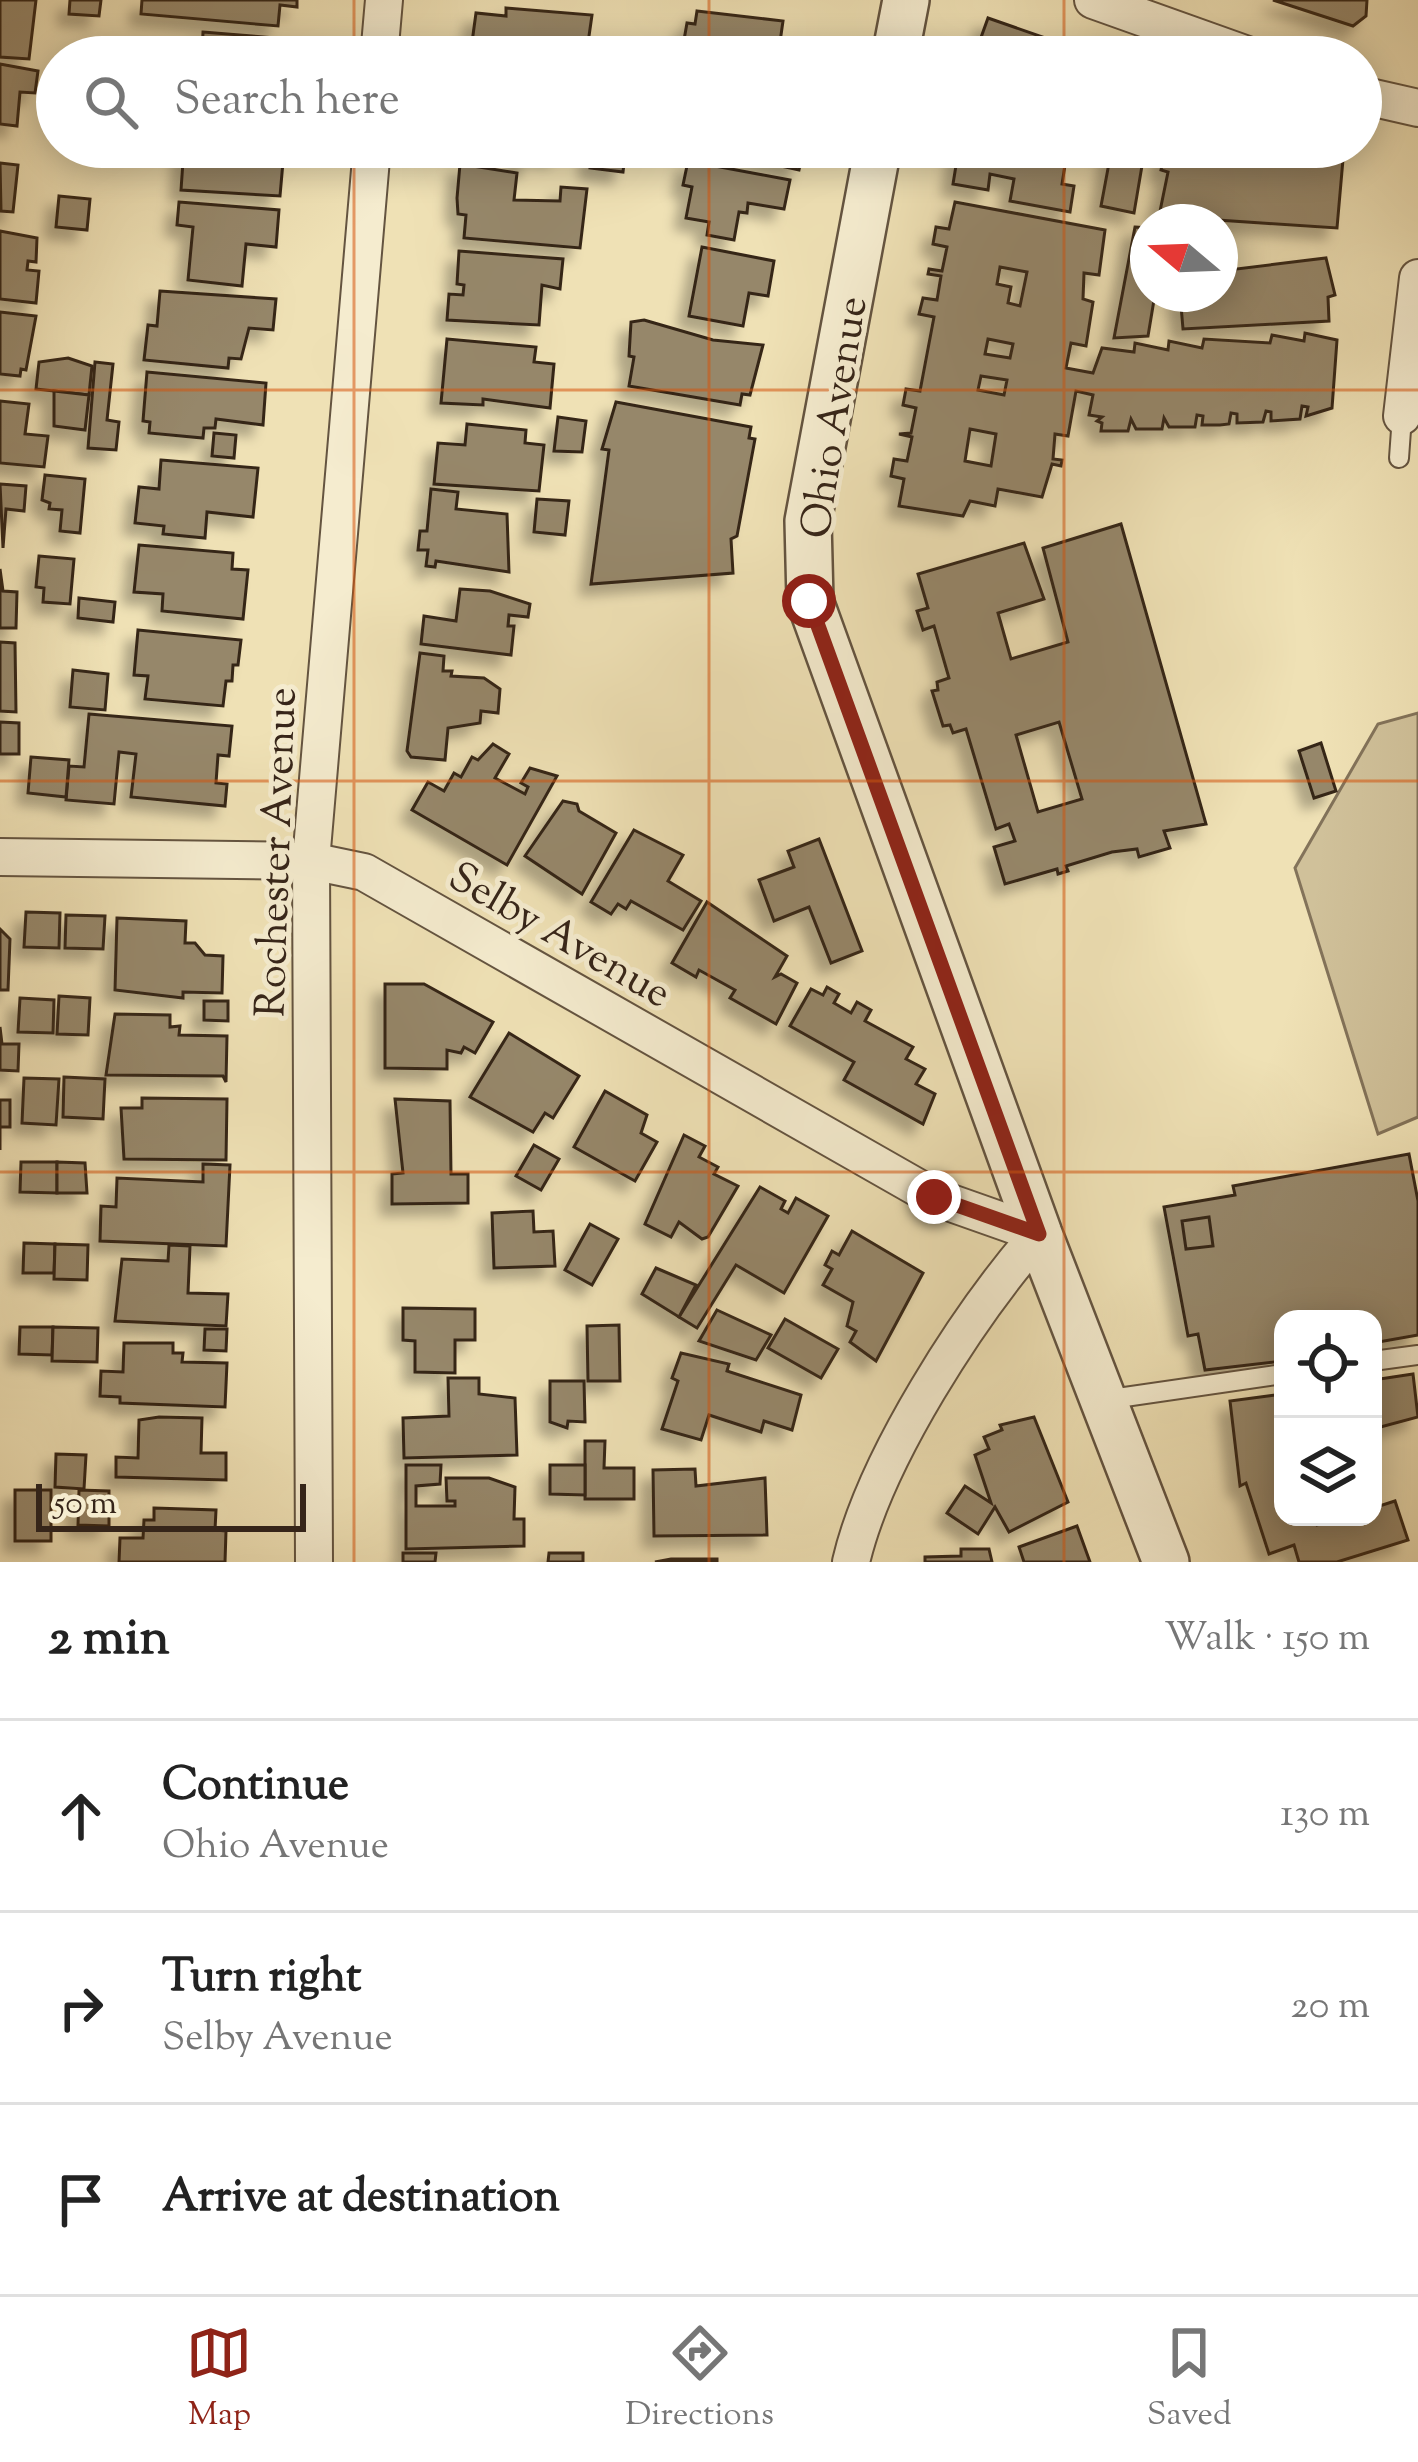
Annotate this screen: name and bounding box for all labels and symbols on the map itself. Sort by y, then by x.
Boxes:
north arrow [1130,204,1238,312]
street label: Ohio Avenue [788,292,886,543]
route start [782,574,836,628]
street label: Rochester Avenue [243,686,315,1018]
street label: Selby Avenue [436,849,681,1025]
route end [907,1170,961,1224]
scale bar [36,1478,306,1531]

